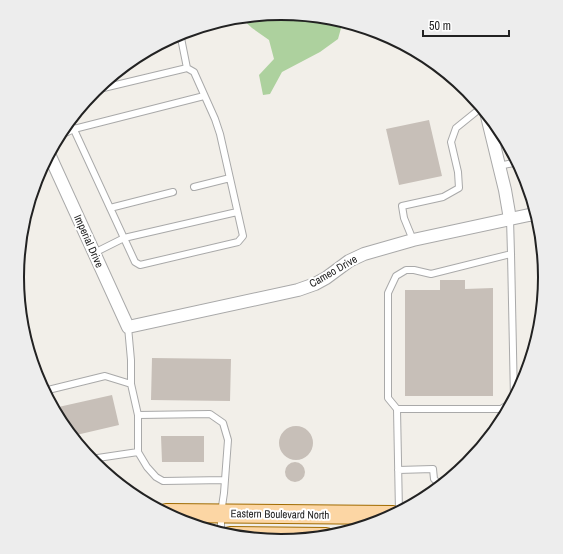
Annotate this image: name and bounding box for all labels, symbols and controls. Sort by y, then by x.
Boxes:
scale bar [423,12,509,38]
text: 50 m [429,18,451,34]
street label: Imperial Drive [71,212,107,270]
street label: Cameo Drive [306,252,360,290]
street label: Eastern Boulevard North [230,506,330,522]

